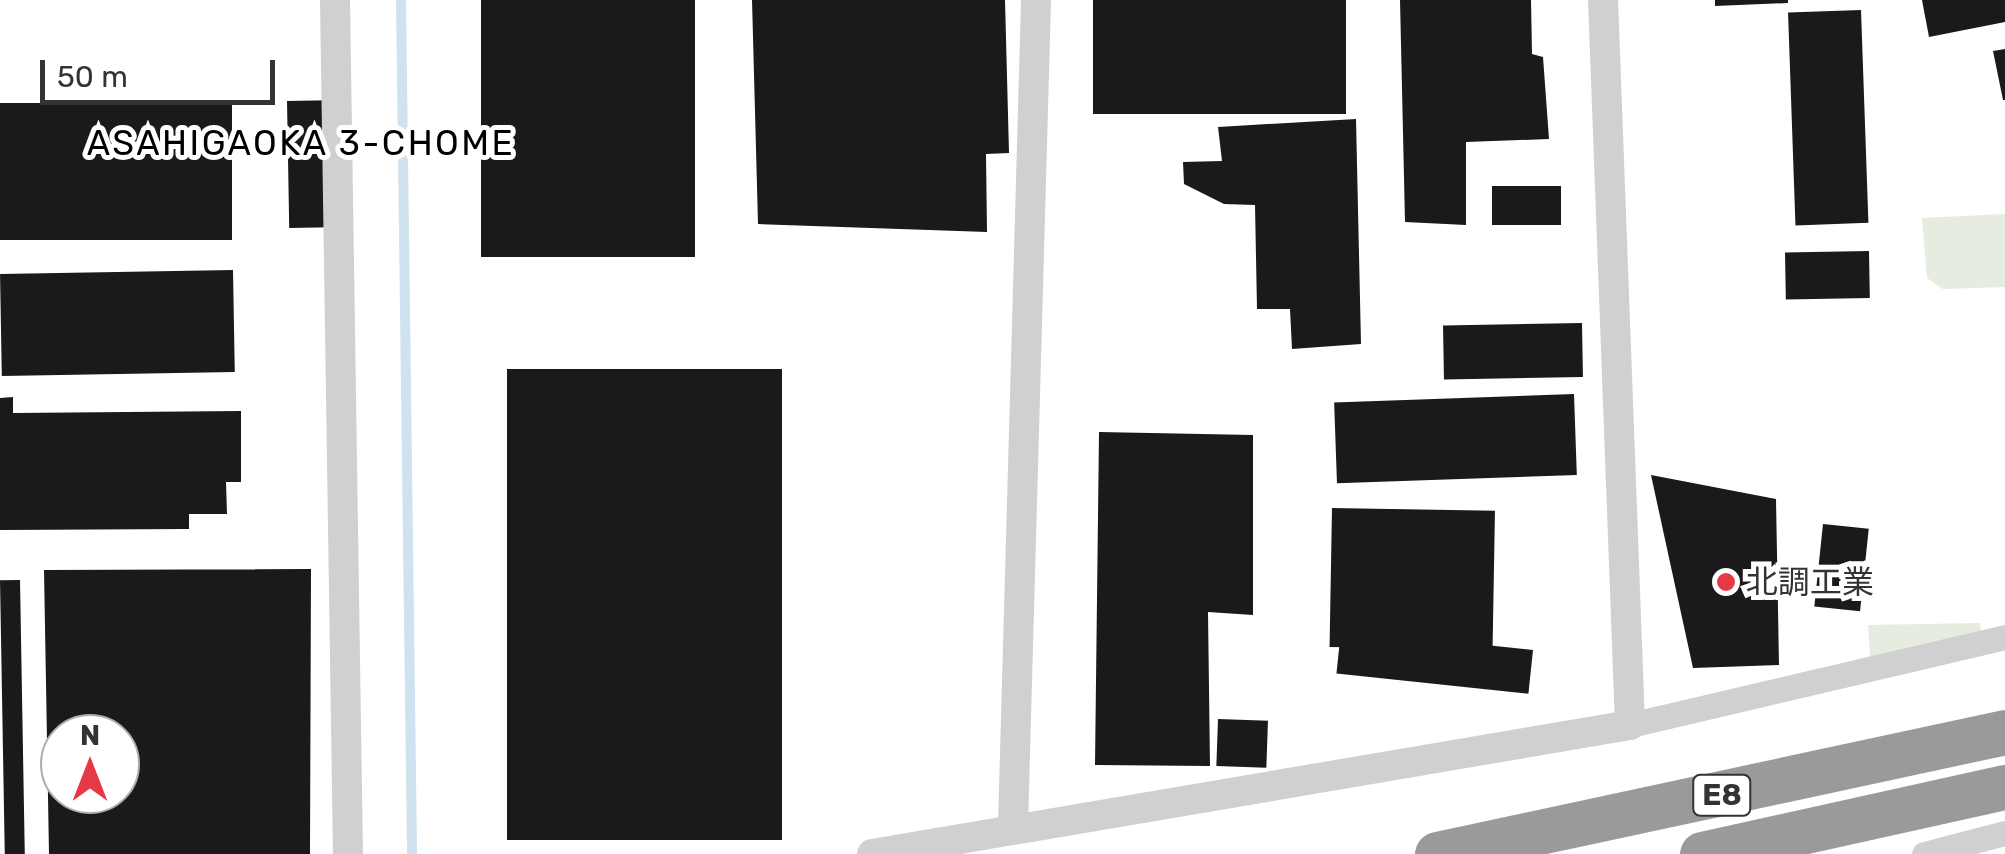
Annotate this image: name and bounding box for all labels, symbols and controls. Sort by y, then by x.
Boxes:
scale bar [45,40,280,102]
text: 50 m [57,59,128,95]
district label: ASAHIGAOKA 3-CHOME [86,122,516,164]
place label: 北調工業 [1746,563,1874,601]
marker: 北調工業 [1715,571,1737,593]
north arrow [40,714,140,814]
text: N [80,719,100,752]
road number: E8 [1692,770,1752,820]

